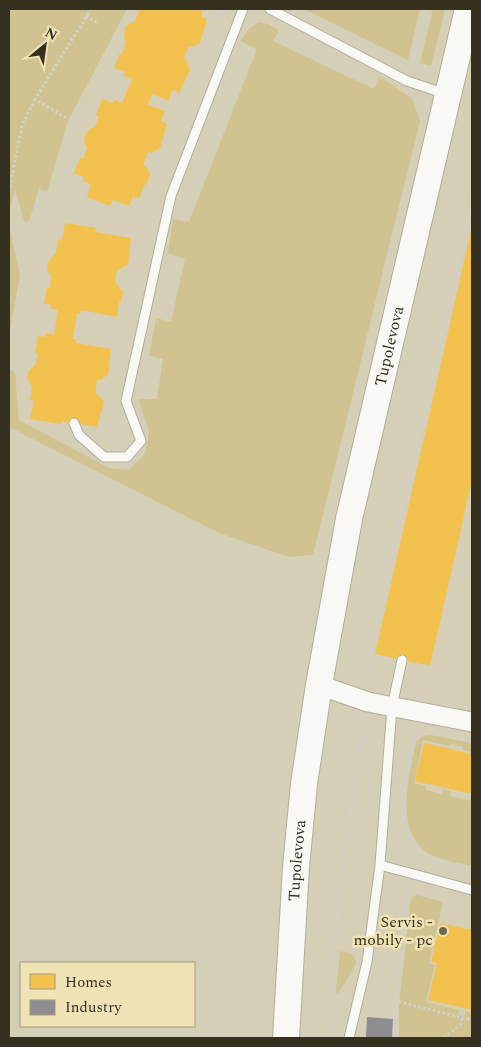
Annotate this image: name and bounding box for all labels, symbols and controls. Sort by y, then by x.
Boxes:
north arrow [20,20,70,70]
text: N [41,22,61,46]
street label: Tupolevova [368,303,410,389]
street label: Tupolevova [282,818,313,902]
place label: Servis - mobily - pc [354,910,433,952]
marker: Servis - mobily - pc [437,925,449,937]
legend [20,962,195,1027]
text: Homes [65,971,112,994]
text: Industry [65,996,122,1019]

